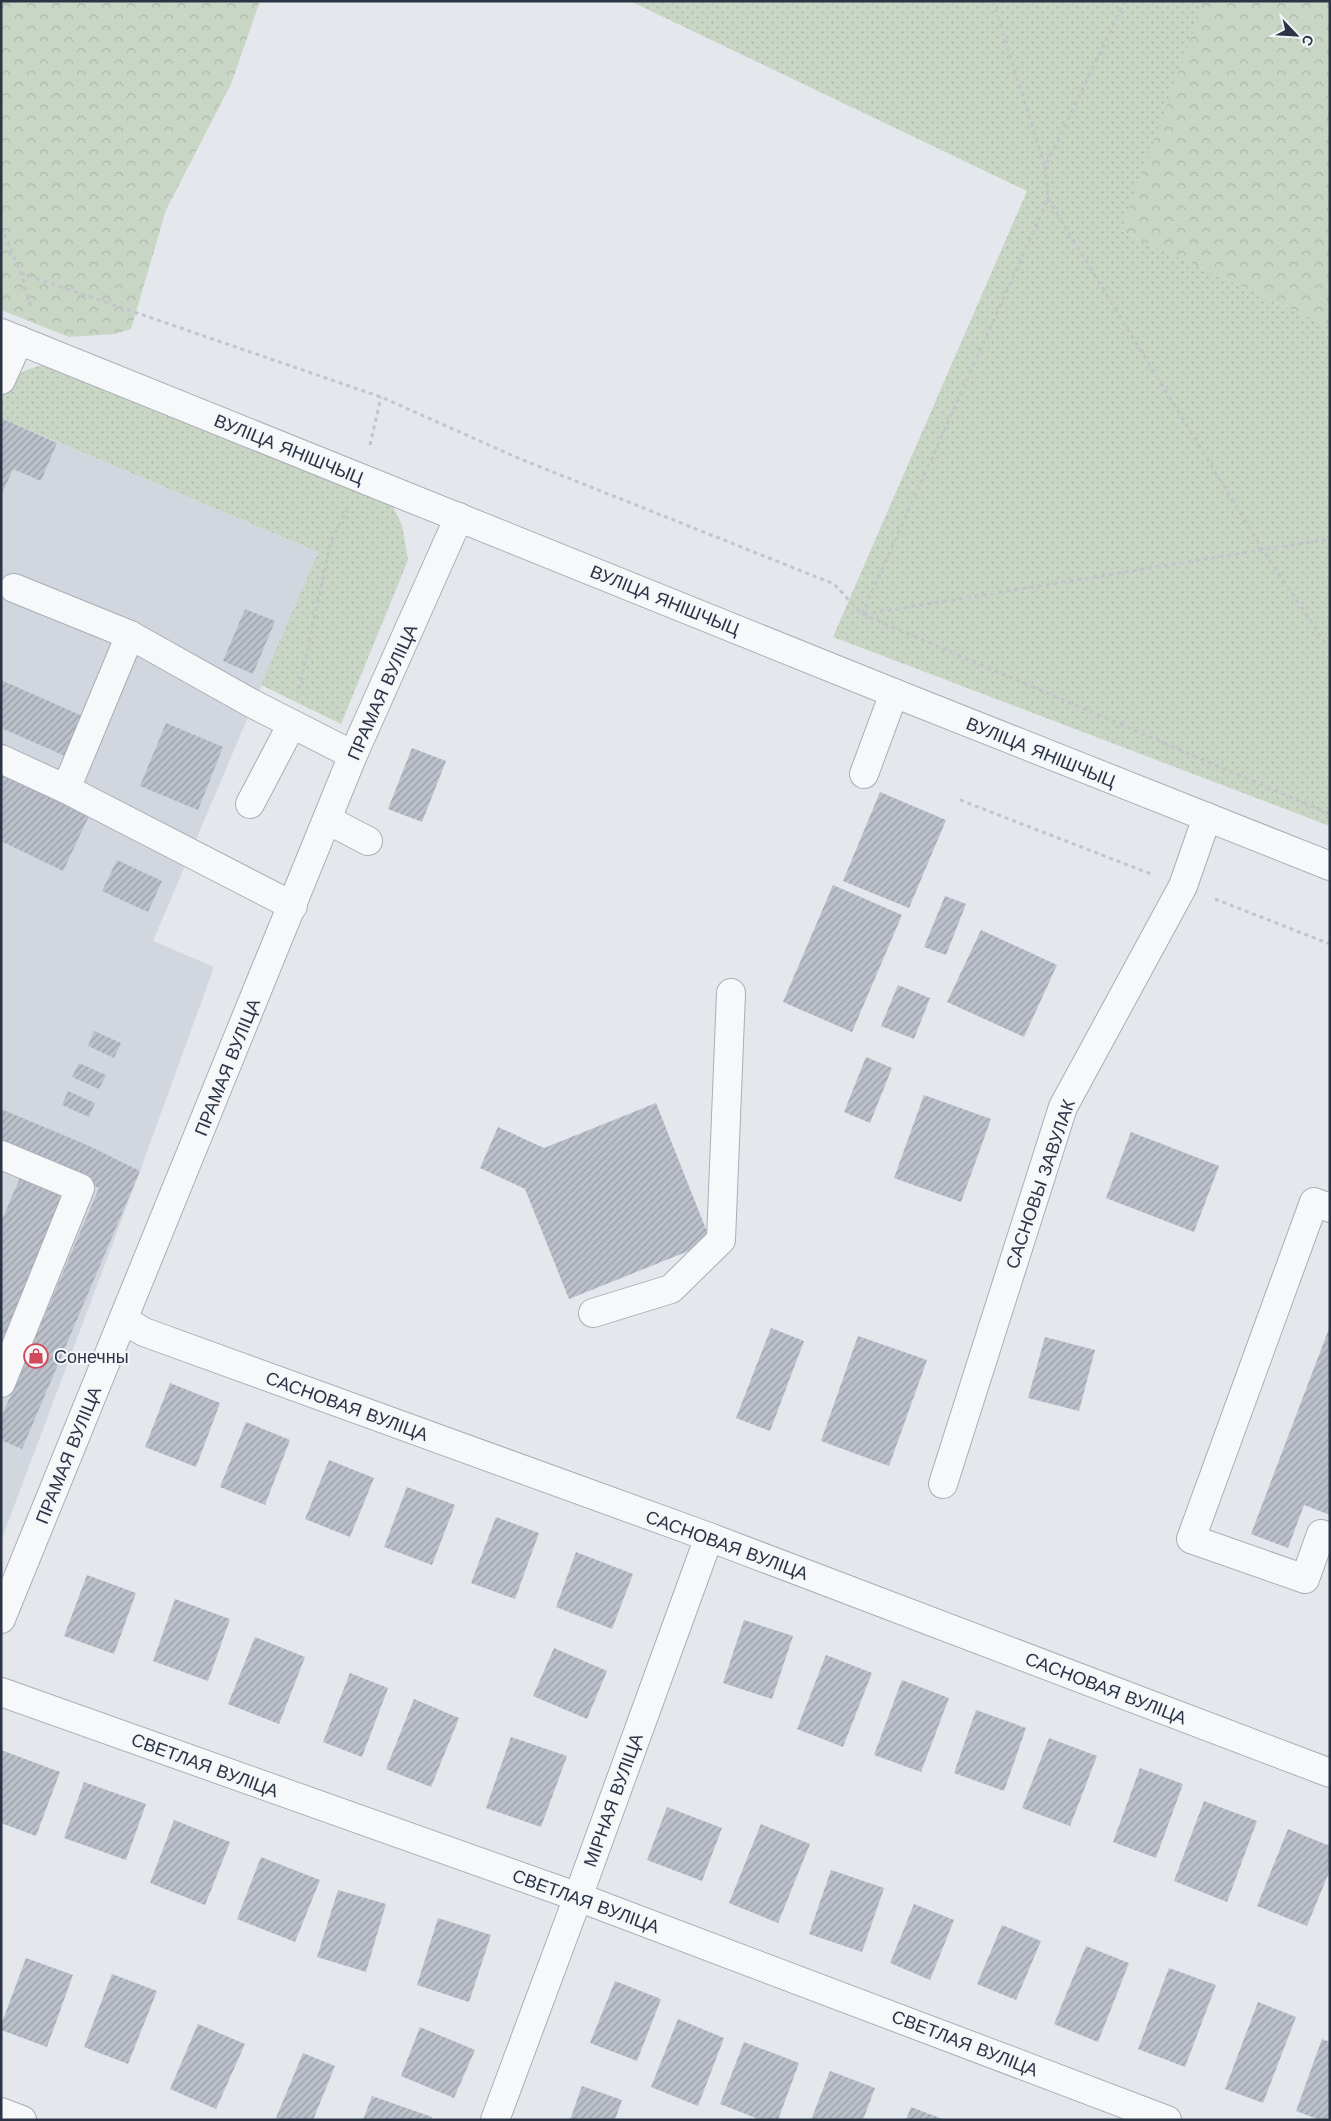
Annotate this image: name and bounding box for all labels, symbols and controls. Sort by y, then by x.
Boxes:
north arrow [1271,10,1321,60]
text: С [1298,33,1317,48]
street label: ВУЛІЦА ЯНІШЧЫЦ [211,409,367,489]
street label: ВУЛІЦА ЯНІШЧЫЦ [587,560,743,640]
street label: ПРАМАЯ ВУЛІЦА [343,621,421,763]
street label: ВУЛІЦА ЯНІШЧЫЦ [963,712,1119,792]
street label: ПРАМАЯ ВУЛІЦА [190,995,264,1139]
street label: САСНОВЫ ЗАВУЛАК [1001,1096,1079,1271]
shop icon: Сонечны [23,1343,49,1369]
place label: Сонечны [54,1346,129,1367]
street label: САСНОВАЯ ВУЛІЦА [263,1367,431,1445]
street label: ПРАМАЯ ВУЛІЦА [31,1383,105,1527]
street label: САСНОВАЯ ВУЛІЦА [643,1506,811,1584]
street label: САСНОВАЯ ВУЛІЦА [1022,1648,1190,1728]
street label: СВЕТЛАЯ ВУЛІЦА [129,1729,281,1801]
street label: МІРНАЯ ВУЛІЦА [579,1730,647,1870]
street label: СВЕТЛАЯ ВУЛІЦА [510,1865,662,1937]
street label: СВЕТЛАЯ ВУЛІЦА [889,2005,1041,2081]

